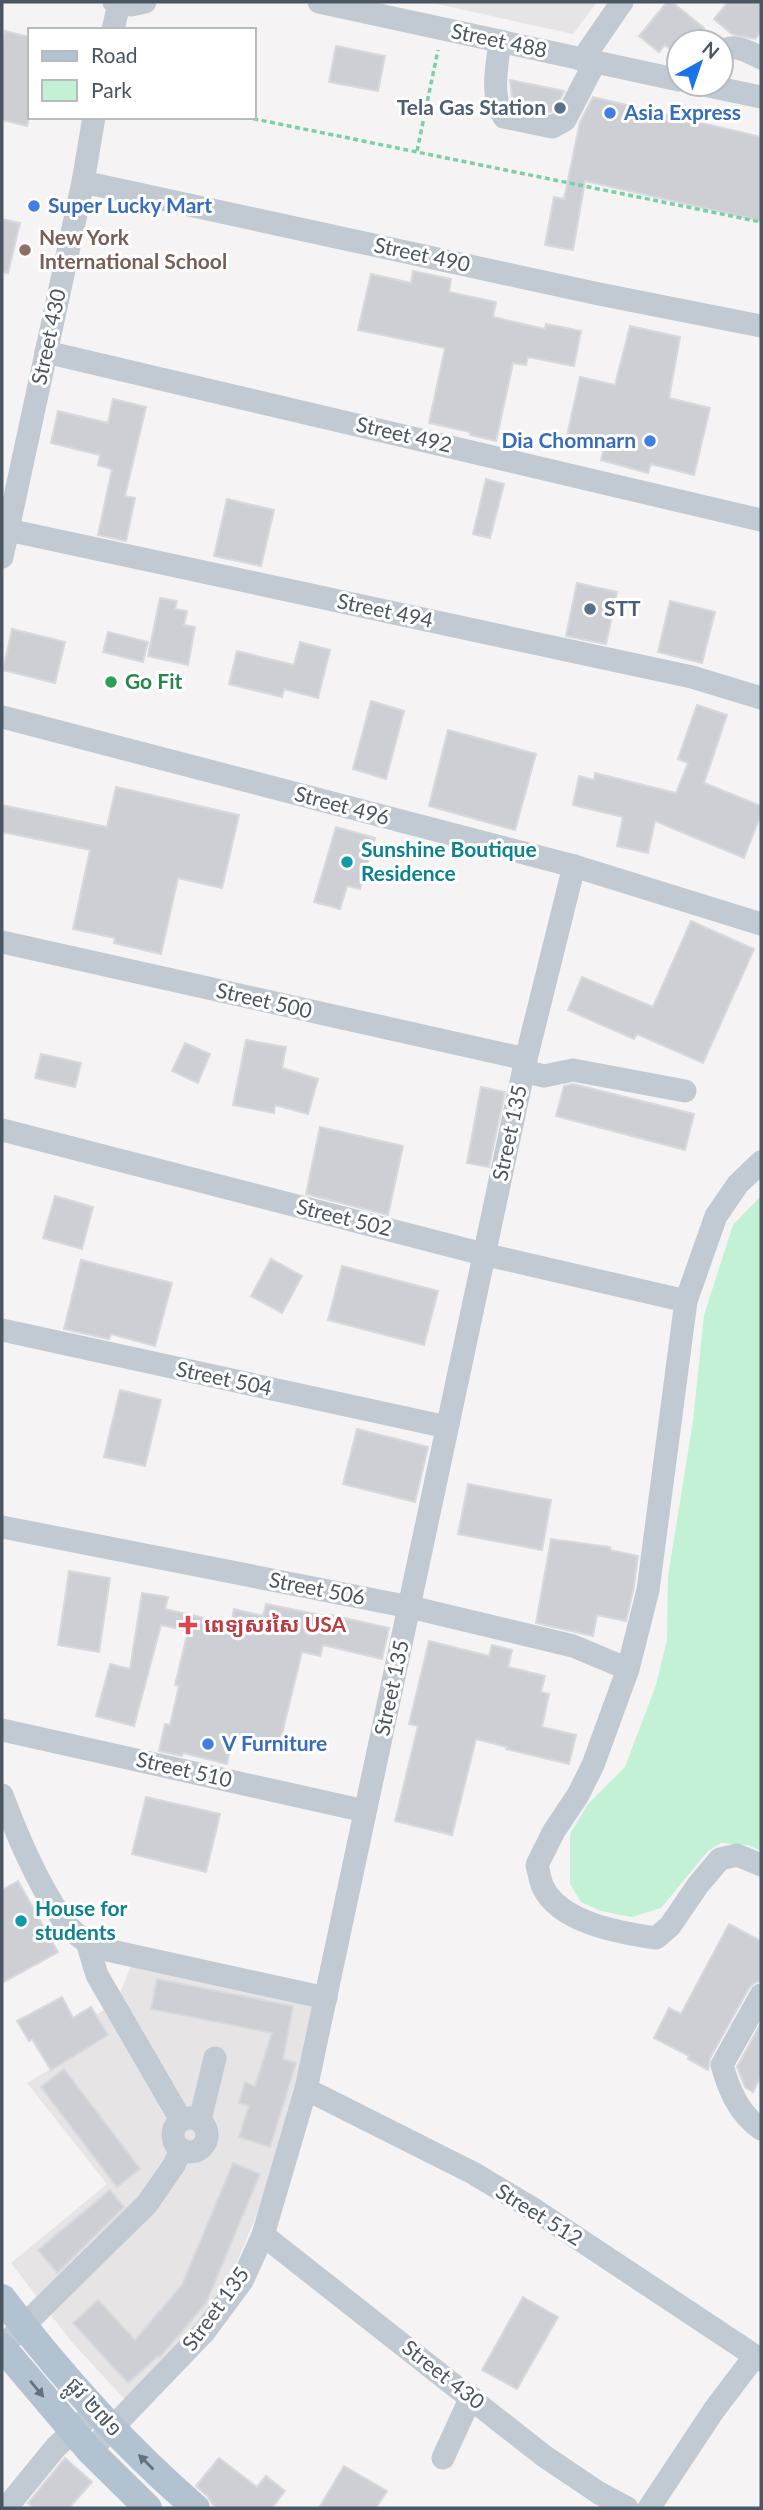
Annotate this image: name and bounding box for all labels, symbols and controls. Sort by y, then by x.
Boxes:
street label: Street 488 [449,17,549,62]
legend [28,28,256,119]
north arrow [665,28,735,98]
text: N [698,36,724,63]
text: Road [91,42,138,67]
text: Park [91,77,132,102]
place label: Tela Gas Station [397,94,546,119]
place label: Asia Express [623,99,741,124]
marker: Tela Gas Station [552,100,568,116]
marker: Asia Express [602,105,618,121]
place label: Super Lucky Mart [48,192,212,217]
marker: Super Lucky Mart [26,198,42,214]
place label: New York International School [39,224,227,273]
street label: Street 490 [372,231,472,276]
marker: New York International School [17,242,33,258]
street label: Street 430 [25,287,70,387]
street label: Street 492 [354,410,455,457]
place label: Dia Chomnarn [502,427,636,452]
marker: Dia Chomnarn [642,433,658,449]
street label: Street 494 [335,587,435,632]
place label: STT [604,595,641,620]
marker: STT [582,601,598,617]
place label: Go Fit [125,668,182,693]
marker: Go Fit [103,674,119,690]
street label: Street 496 [292,780,393,829]
place label: Sunshine Boutique Residence [361,836,537,885]
marker: Sunshine Boutique Residence [339,854,355,870]
street label: Street 500 [214,976,315,1023]
street label: Street 135 [486,1083,531,1183]
street label: Street 502 [294,1193,395,1240]
street label: Street 504 [174,1355,274,1400]
street label: Street 506 [267,1566,367,1609]
place label: ពេទ្យសរសៃ USA [204,1611,346,1638]
marker: ពេទ្យសរសៃ USA [178,1615,198,1635]
street label: Street 135 [368,1638,413,1738]
place label: V Furniture [221,1730,327,1755]
marker: V Furniture [200,1736,216,1752]
street label: Street 510 [134,1745,235,1792]
place label: House for students [35,1895,128,1944]
marker: House for students [13,1913,29,1929]
street label: Street 512 [492,2177,588,2250]
street label: Street 135 [176,2261,253,2355]
street label: Street 430 [398,2334,490,2414]
street label: ផ្លូវ ២៧១ [56,2371,128,2446]
one-way arrow [29,2381,44,2398]
one-way arrow [138,2454,154,2471]

